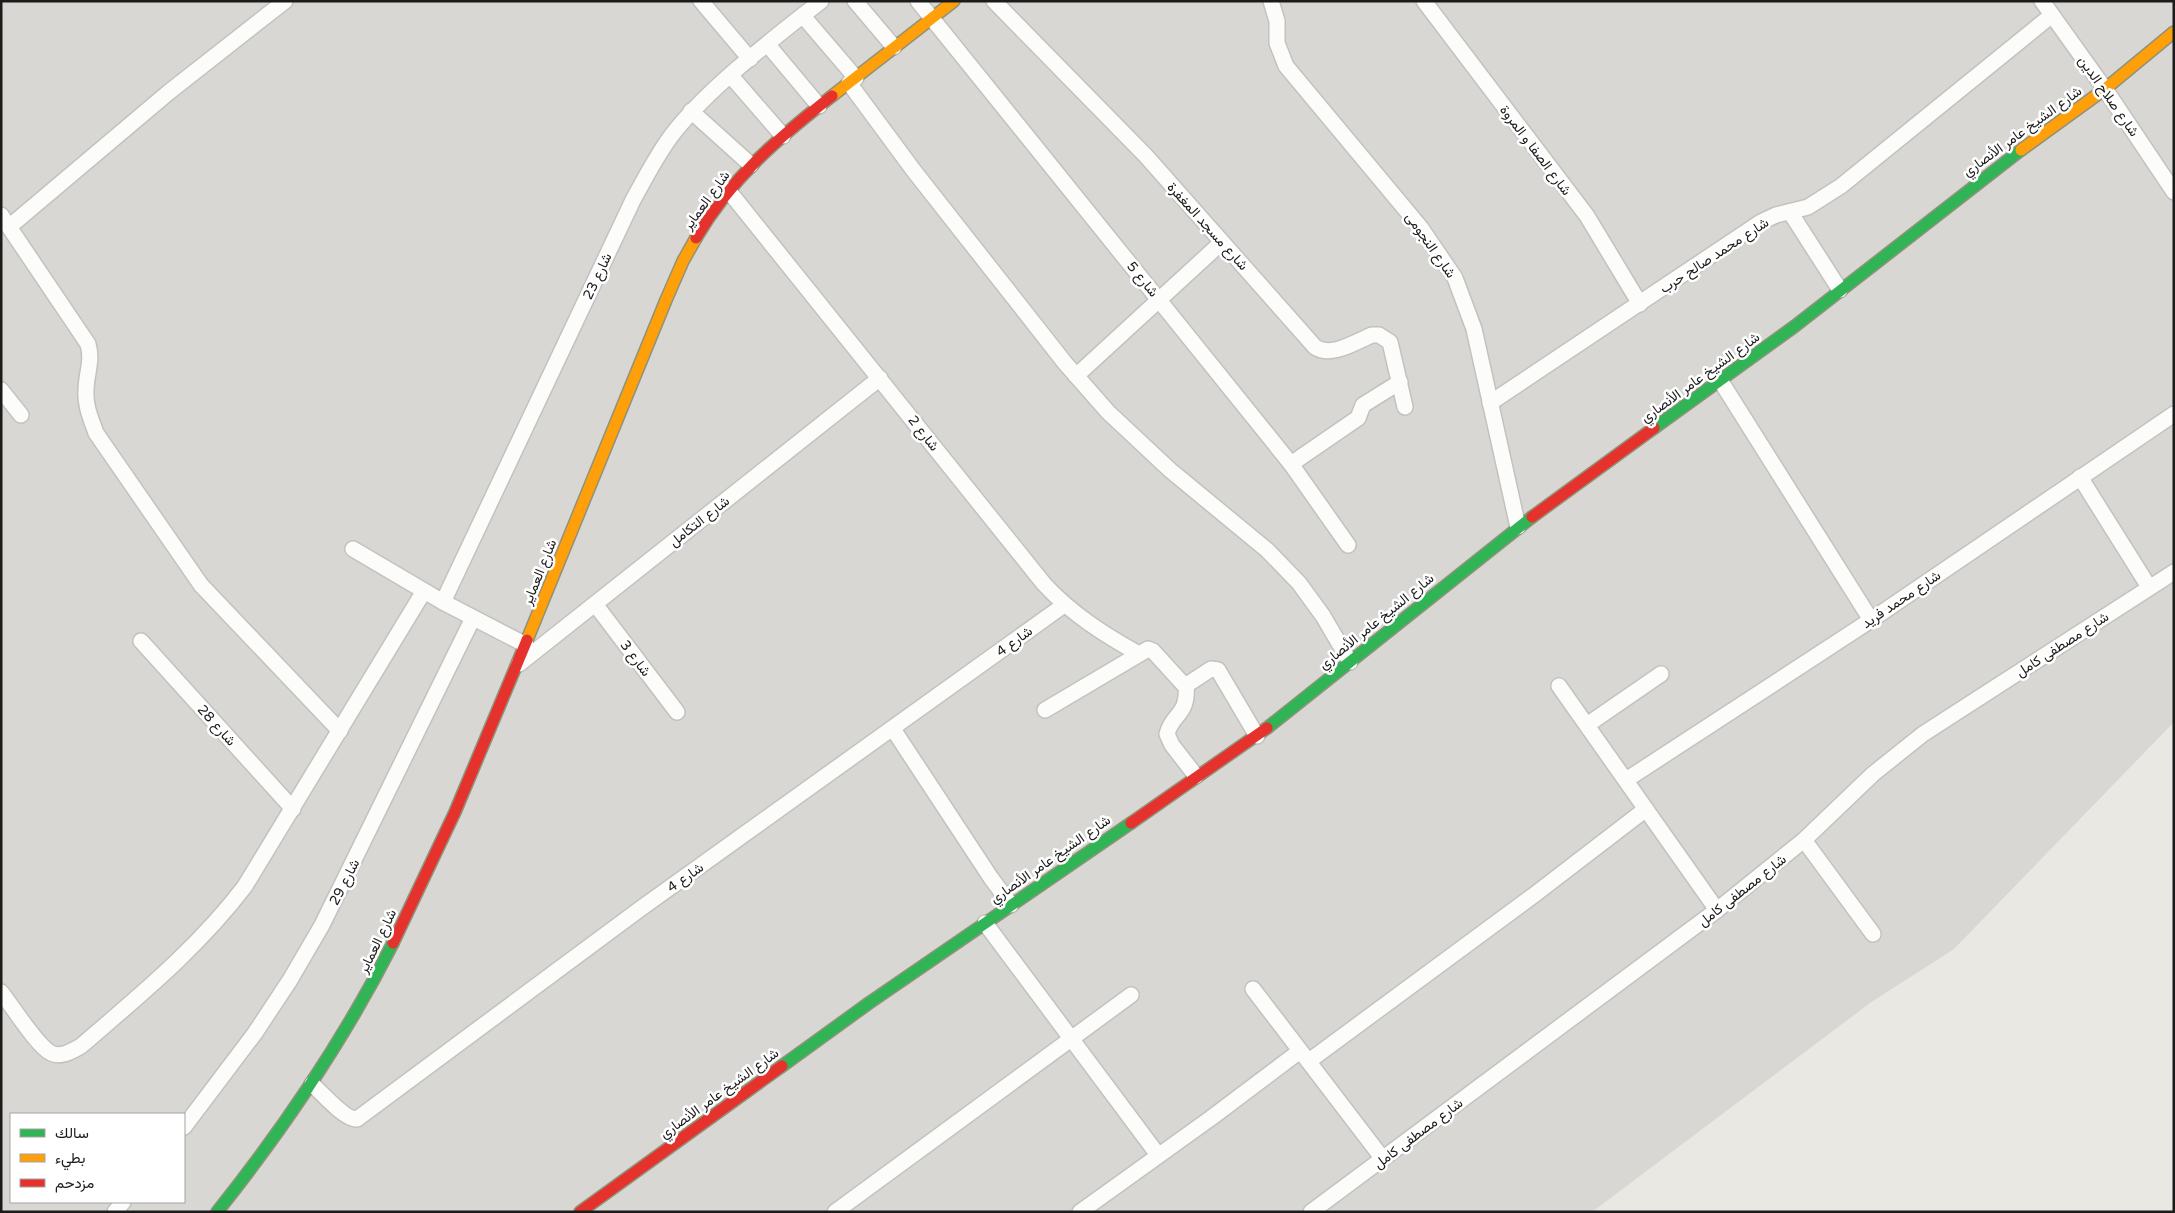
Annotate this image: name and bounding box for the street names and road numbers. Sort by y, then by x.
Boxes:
street label: شارع صلاح الدين [2073,53,2143,141]
street label: شارع الشيخ عامر الأنصاري [1959,82,2087,183]
street label: شارع الصفا و المروة [1495,102,1575,200]
street label: شارع العماير [679,167,735,235]
street label: شارع مسجد المغفرة [1162,179,1252,275]
street label: شارع النجومى [1400,209,1459,283]
street label: شارع محمد صالح حرب [1657,214,1773,299]
street label: شارع 23 [579,250,617,303]
street label: شارع 5 [1122,258,1162,302]
street label: شارع الشيخ عامر الأنصاري [1637,328,1765,429]
street label: شارع 2 [903,412,943,456]
street label: شارع التكامل [666,492,734,552]
street label: شارع العماير [518,537,562,609]
street label: شارع محمد فريد [1859,567,1945,634]
street label: شارع الشيخ عامر الأنصاري [1315,570,1439,675]
street label: شارع مصطفى كامل [2013,608,2113,682]
street label: شارع 4 [993,623,1037,662]
street label: شارع 3 [615,637,655,681]
street label: شارع 28 [192,701,239,751]
street label: شارع الشيخ عامر الأنصاري [987,811,1115,910]
street label: شارع مصطفى كامل [1695,851,1791,932]
street label: شارع 29 [326,856,365,909]
street label: شارع 4 [664,859,708,898]
street label: شارع العماير [354,906,402,978]
street label: شارع الشيخ عامر الأنصاري [656,1044,784,1145]
street label: شارع مصطفى كامل [1370,1094,1467,1174]

